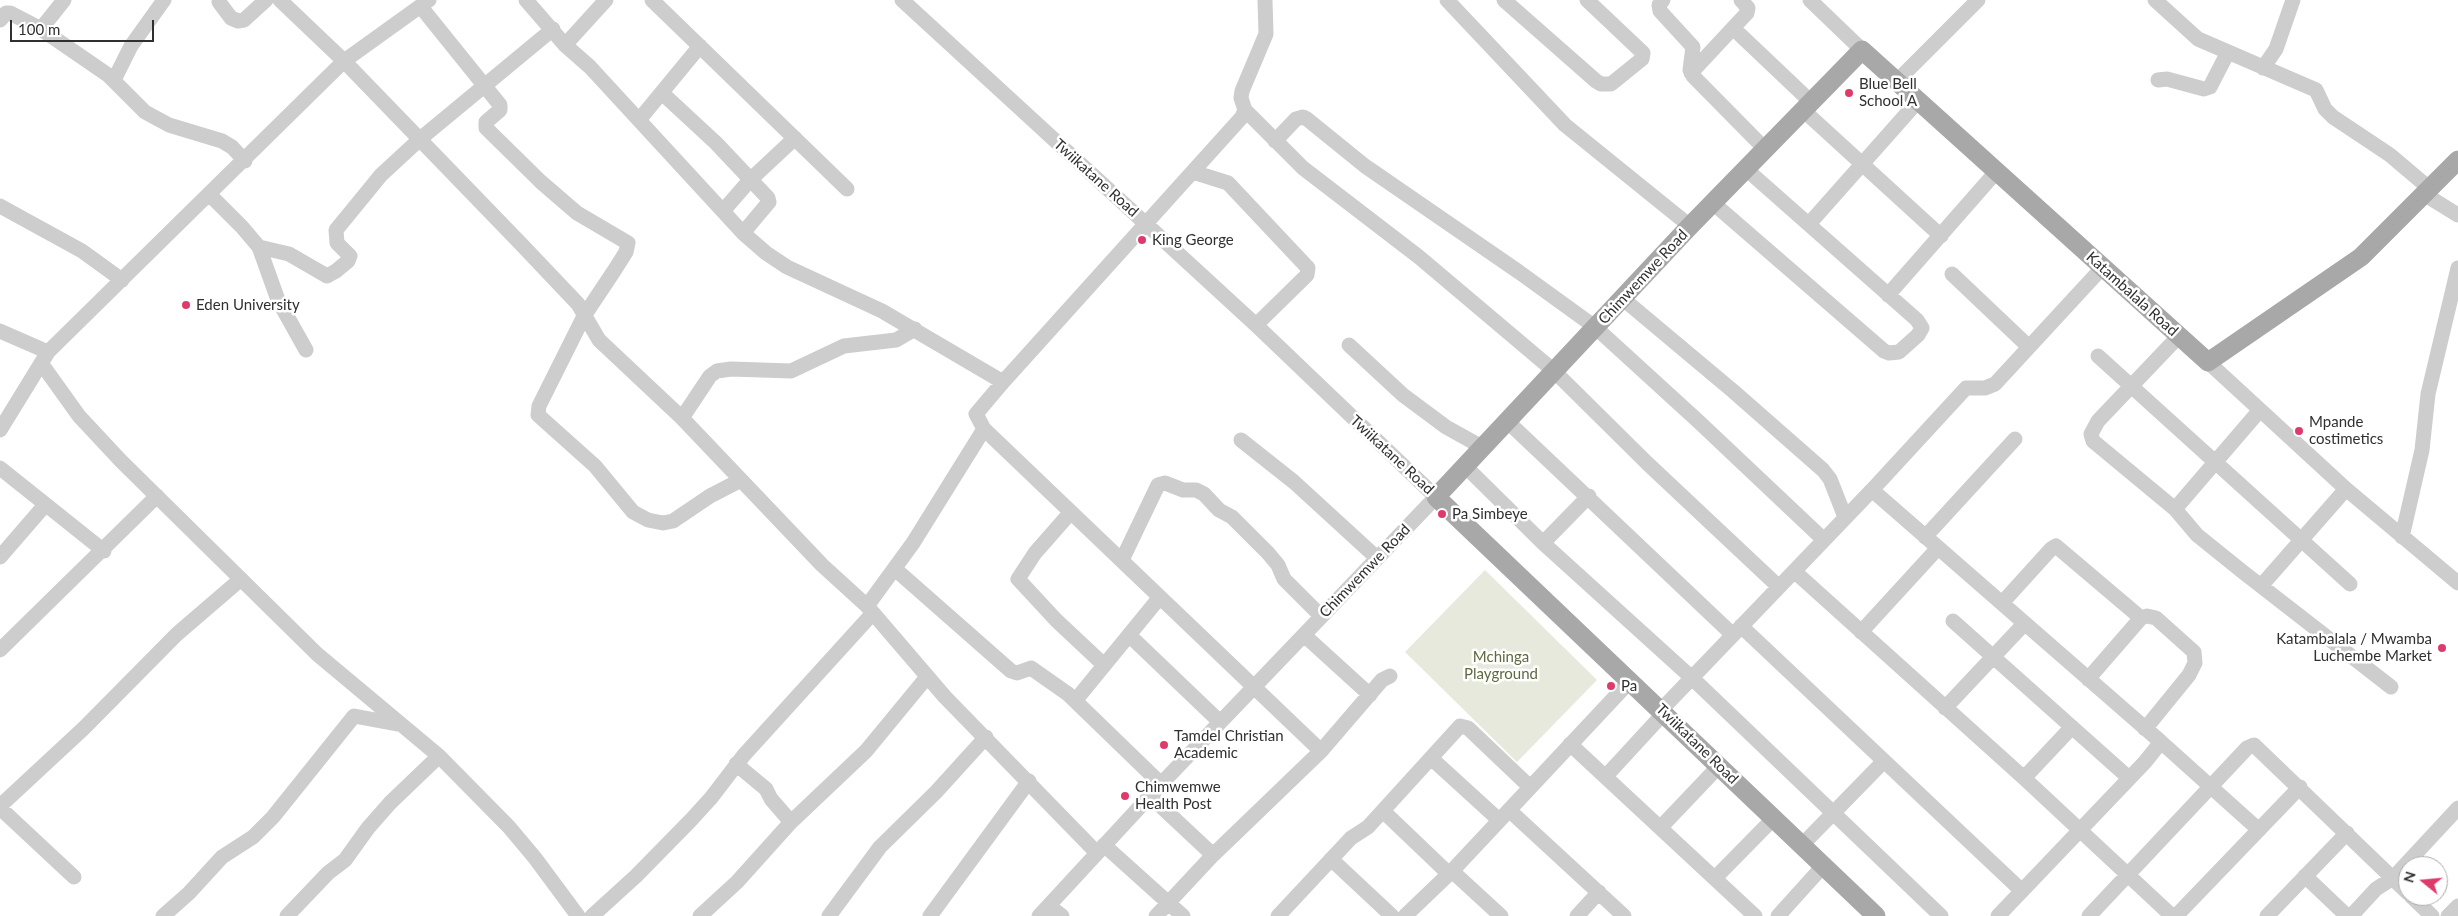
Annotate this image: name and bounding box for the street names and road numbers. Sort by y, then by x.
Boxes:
street label: Twiikatane Road [1050,135,1142,221]
street label: Chimwemwe Road [1595,226,1691,328]
street label: Katambalala Road [2082,248,2182,340]
street label: Twiikatane Road [1346,412,1438,498]
street label: Chimwemwe Road [1316,521,1414,621]
street label: Twiikatane Road [1652,700,1742,788]

